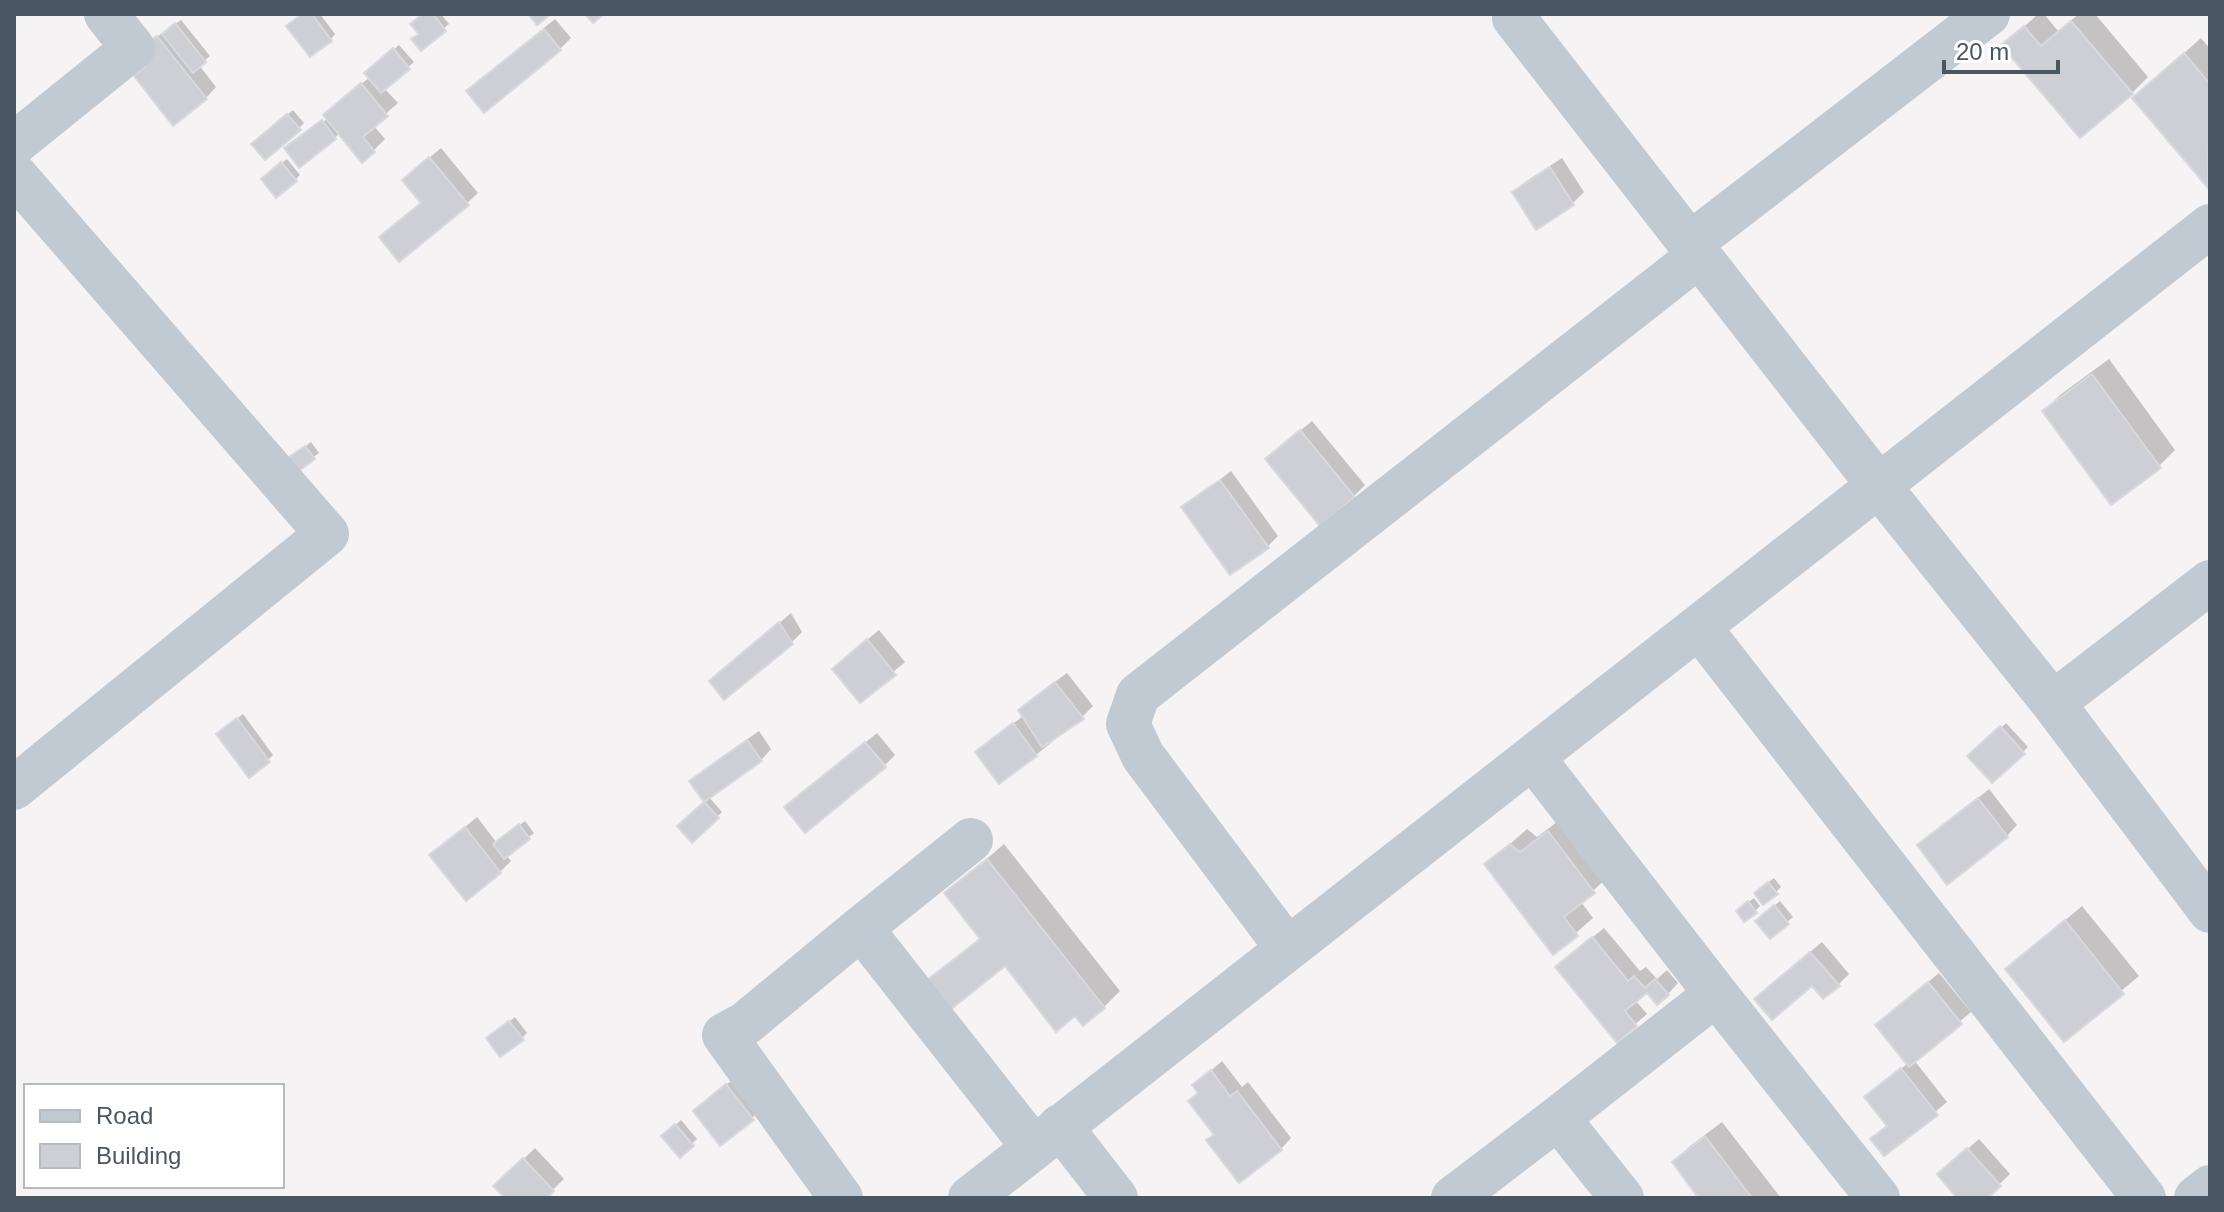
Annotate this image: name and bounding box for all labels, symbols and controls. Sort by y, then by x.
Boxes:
scale bar [1944,24,2058,74]
text: 20 m [1956,38,2009,65]
legend [24,1084,284,1188]
text: Road [96,1102,153,1129]
text: Building [96,1142,181,1169]

